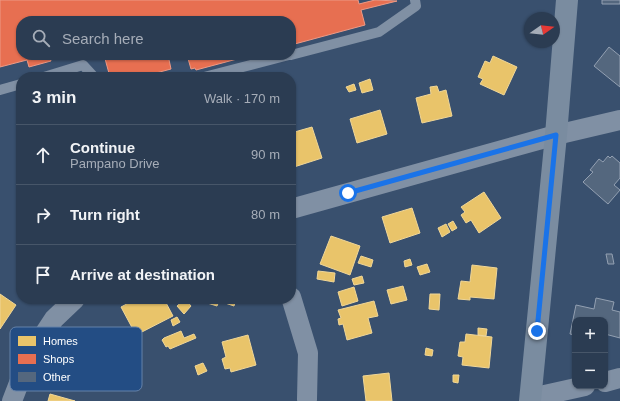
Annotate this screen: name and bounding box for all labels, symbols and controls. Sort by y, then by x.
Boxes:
north arrow [524,12,560,48]
search box [16,16,296,60]
icon: search [30,27,52,49]
text: Search here [62,30,144,47]
text: 3 min [32,88,76,107]
text: Walk · 170 m [204,91,280,106]
text: Continue [70,139,135,156]
icon: ahead [32,144,54,166]
text: 90 m [251,147,280,162]
text: Pampano Drive [70,156,160,171]
route start [339,184,357,202]
icon: right [32,204,54,226]
text: Turn right [70,206,140,223]
text: 80 m [251,207,280,222]
icon: arrive [32,264,54,286]
text: Arrive at destination [70,266,215,283]
map controls [572,317,608,389]
button: + [572,317,608,353]
route end [528,322,546,340]
legend [10,327,142,391]
text: Homes [43,335,78,347]
text: Shops [43,353,75,365]
button: − [572,353,608,389]
text: Other [43,371,71,383]

